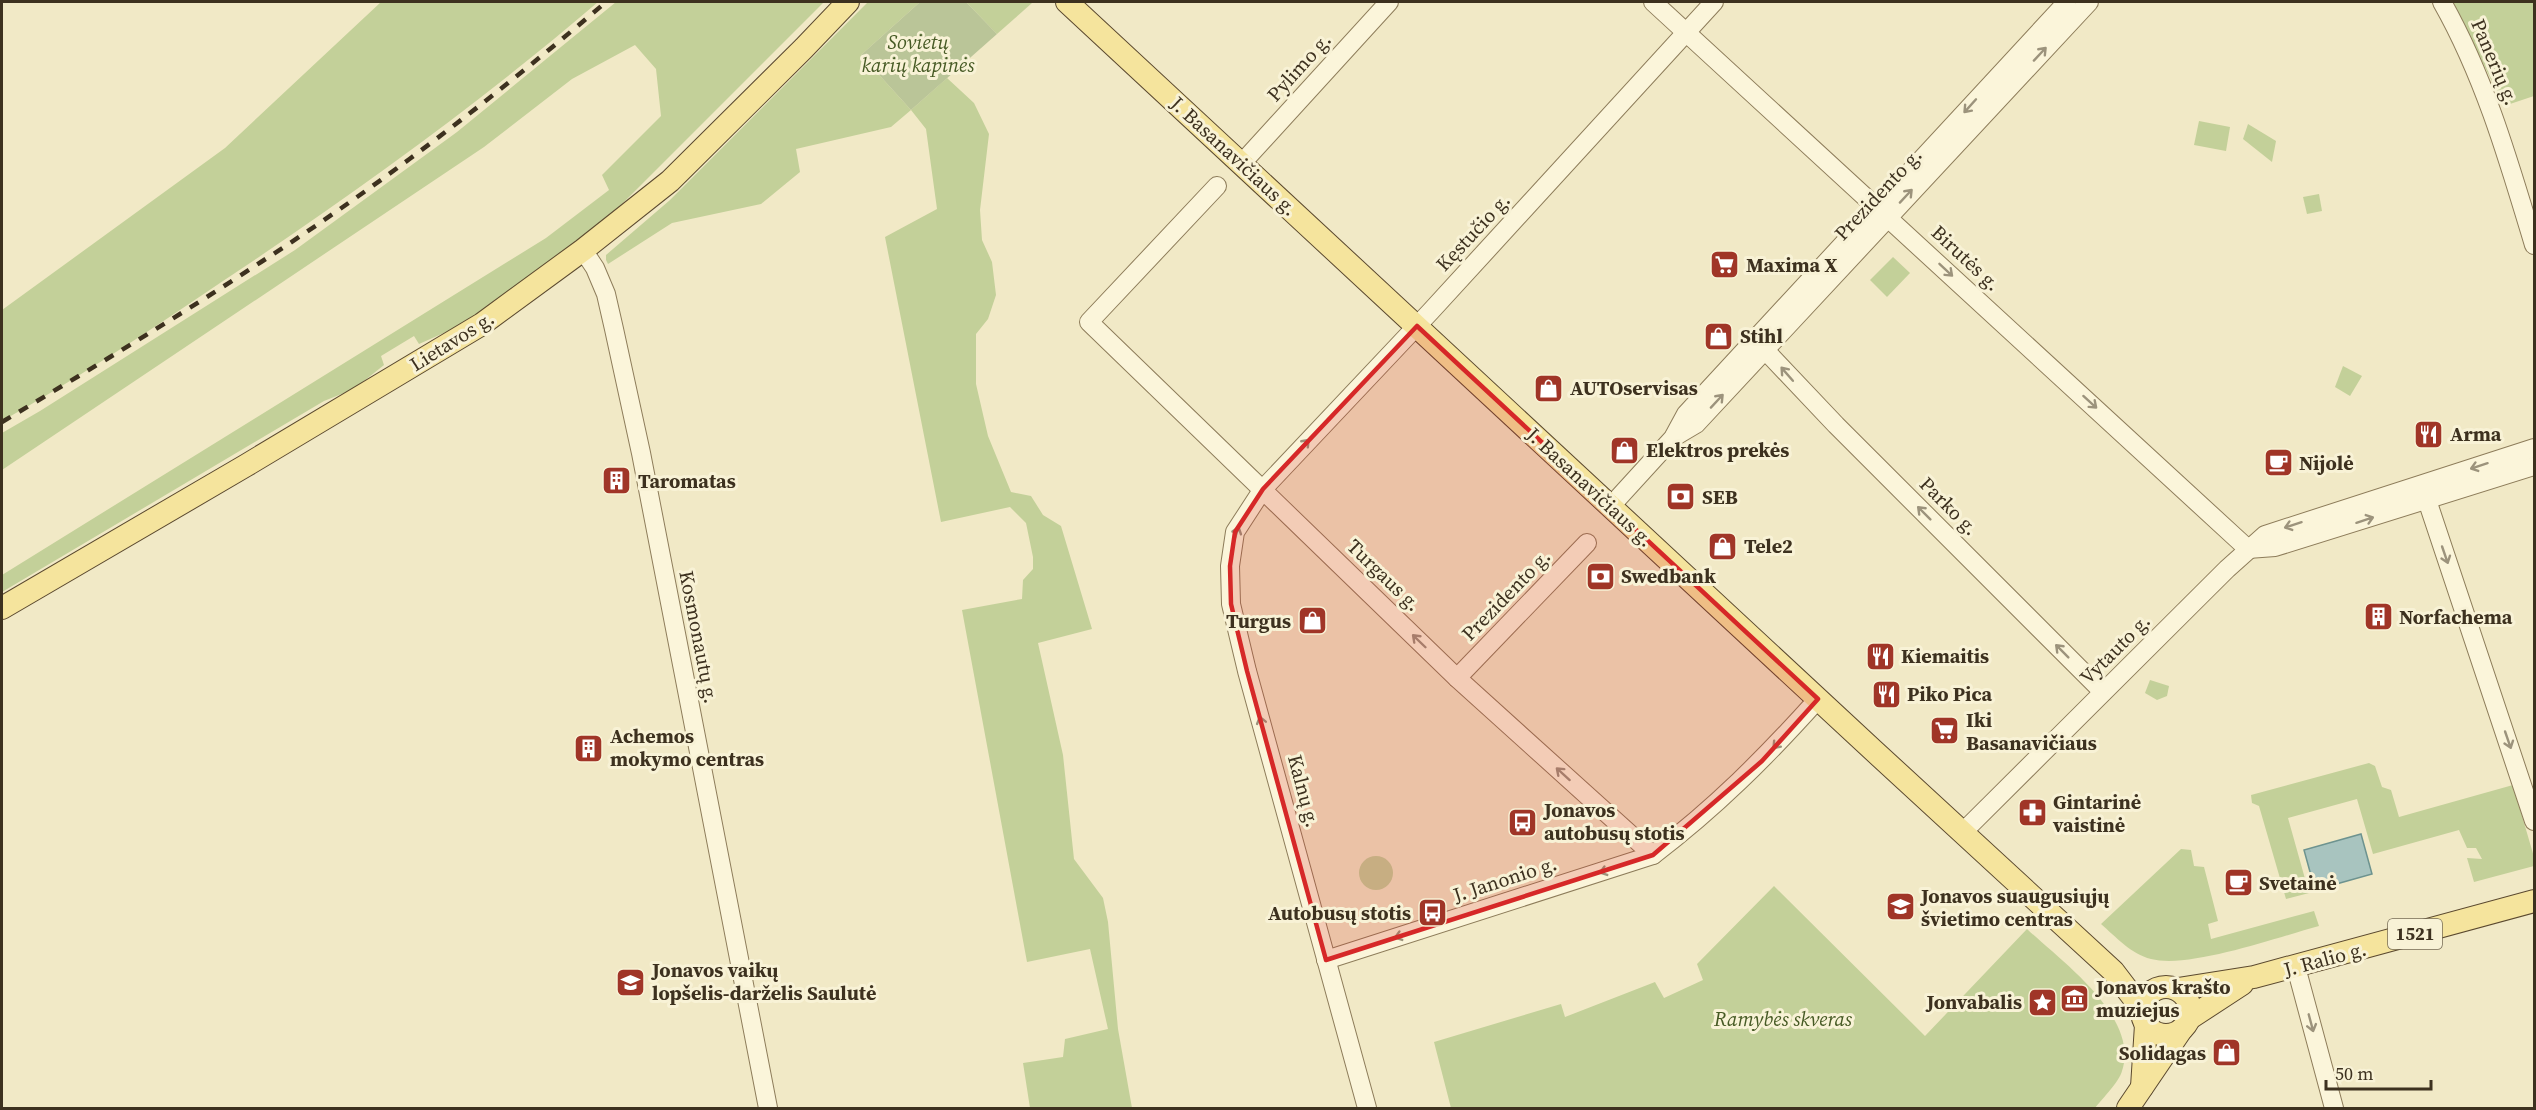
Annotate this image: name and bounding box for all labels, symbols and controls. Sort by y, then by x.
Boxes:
street label: Panerių g. [2464,15,2526,109]
street label: Pylimo g. [1261,26,1337,108]
park label: Sovietų karių kapinės [862,28,975,79]
one-way arrow [2033,47,2047,62]
street label: J. Basanavičiaus g. [1164,89,1303,222]
one-way arrow [1963,98,1977,113]
street label: Prezidento g. [1828,142,1928,246]
street label: Kęstučio g. [1430,187,1516,277]
one-way arrow [1899,189,1914,204]
street label: Birutės g. [1925,219,2007,297]
supermarket icon: Maxima X [1709,249,1741,281]
place label: Maxima X [1746,251,1837,279]
one-way arrow [1938,263,1953,277]
street label: Lietavos g. [404,304,500,378]
shop icon: Stihl [1703,320,1735,352]
place label: Stihl [1740,322,1783,350]
one-way arrow [1780,367,1794,382]
shop icon: AUTOservisas [1533,372,1565,404]
place label: AUTOservisas [1570,374,1698,402]
one-way arrow [1710,394,1724,409]
one-way arrow [2082,395,2097,410]
restaurant icon: Arma [2413,418,2445,450]
street label: J. Basanavičiaus g. [1520,420,1659,553]
place label: Arma [2450,420,2502,448]
shop icon: Elektros prekės [1609,434,1641,466]
place label: Elektros prekės [1646,436,1789,464]
one-way arrow [1296,439,1310,454]
cafe icon: Nijolė [2262,447,2294,479]
place label: Nijolė [2299,449,2354,477]
one-way arrow [2470,461,2489,472]
building icon: Taromatas [601,465,633,497]
place label: Taromatas [638,467,736,495]
street label: Parko g. [1913,470,1985,542]
bank icon: SEB [1665,481,1697,513]
place label: SEB [1702,483,1738,511]
one-way arrow [1916,505,1931,520]
one-way arrow [2355,513,2374,524]
one-way arrow [2284,521,2303,532]
one-way arrow [1232,526,1243,545]
shop icon: Tele2 [1707,530,1739,562]
place label: Tele2 [1744,532,1793,560]
street label: Turgaus g. [1341,533,1427,617]
street label: Prezidento g. [1455,543,1557,647]
one-way arrow [2441,545,2452,564]
bank icon: Swedbank [1584,560,1616,592]
place label: Swedbank [1621,562,1716,590]
street label: Kosmonautų g. [672,568,726,706]
building icon: Norfachema [2362,601,2394,633]
place label: Norfachema [2399,603,2513,631]
shop icon: Turgus [1296,605,1328,637]
place label: Turgus [1226,607,1291,635]
street label: Vytauto g. [2073,607,2157,691]
one-way arrow [1412,634,1427,649]
restaurant icon: Kiemaitis [1864,640,1896,672]
place label: Kiemaitis [1901,642,1989,670]
one-way arrow [2055,643,2069,658]
restaurant icon: Piko Pica [1870,678,1902,710]
place label: Piko Pica [1907,680,1992,708]
place label: Iki Basanavičiaus [1966,706,2097,757]
supermarket icon: Iki Basanavičiaus [1929,715,1961,747]
one-way arrow [1256,716,1267,735]
place label: Achemos mokymo centras [610,722,764,773]
one-way arrow [2503,730,2514,749]
building icon: Achemos mokymo centras [573,732,605,764]
one-way arrow [1772,735,1786,750]
street label: Kalnų g. [1281,752,1327,830]
one-way arrow [1555,767,1570,781]
place label: Gintarinė vaistinė [2052,788,2141,839]
place label: Jonavos autobusų stotis [1542,796,1685,847]
pharmacy icon: Gintarinė vaistinė [2016,797,2048,829]
bus stop icon: Jonavos autobusų stotis [1507,806,1539,838]
street label: J. Janonio g. [1449,849,1560,909]
one-way arrow [1599,865,1618,876]
cafe icon: Svetainė [2222,867,2254,899]
place label: Svetainė [2259,869,2337,897]
place label: Jonavos suaugusiųjų švietimo centras [1919,882,2110,933]
school or university icon: Jonavos suaugusiųjų švietimo centras [1884,891,1916,923]
bus stop icon: Autobusų stotis [1416,897,1448,929]
place label: Autobusų stotis [1268,899,1411,927]
road number: 1521 [2388,919,2442,949]
one-way arrow [1394,930,1413,941]
street label: J. Ralio g. [2280,935,2369,984]
place label: Jonavos vaikų lopšelis-darželis Saulutė [650,956,876,1007]
school or university icon: Jonavos vaikų lopšelis-darželis Saulutė [615,966,647,998]
place label: Jonavos krašto muziejus [2094,973,2231,1024]
museum icon: Jonavos krašto muziejus [2059,982,2091,1014]
place icon: Jonvabalis [2027,986,2059,1018]
place label: Jonvabalis [1924,988,2022,1016]
park label: Ramybės skveras [1713,1005,1853,1033]
one-way arrow [2306,1013,2317,1032]
shop icon: Solidagas [2211,1037,2243,1069]
place label: Solidagas [2119,1039,2206,1067]
scale bar [2326,1053,2431,1091]
text: 50 m [2335,1061,2373,1086]

